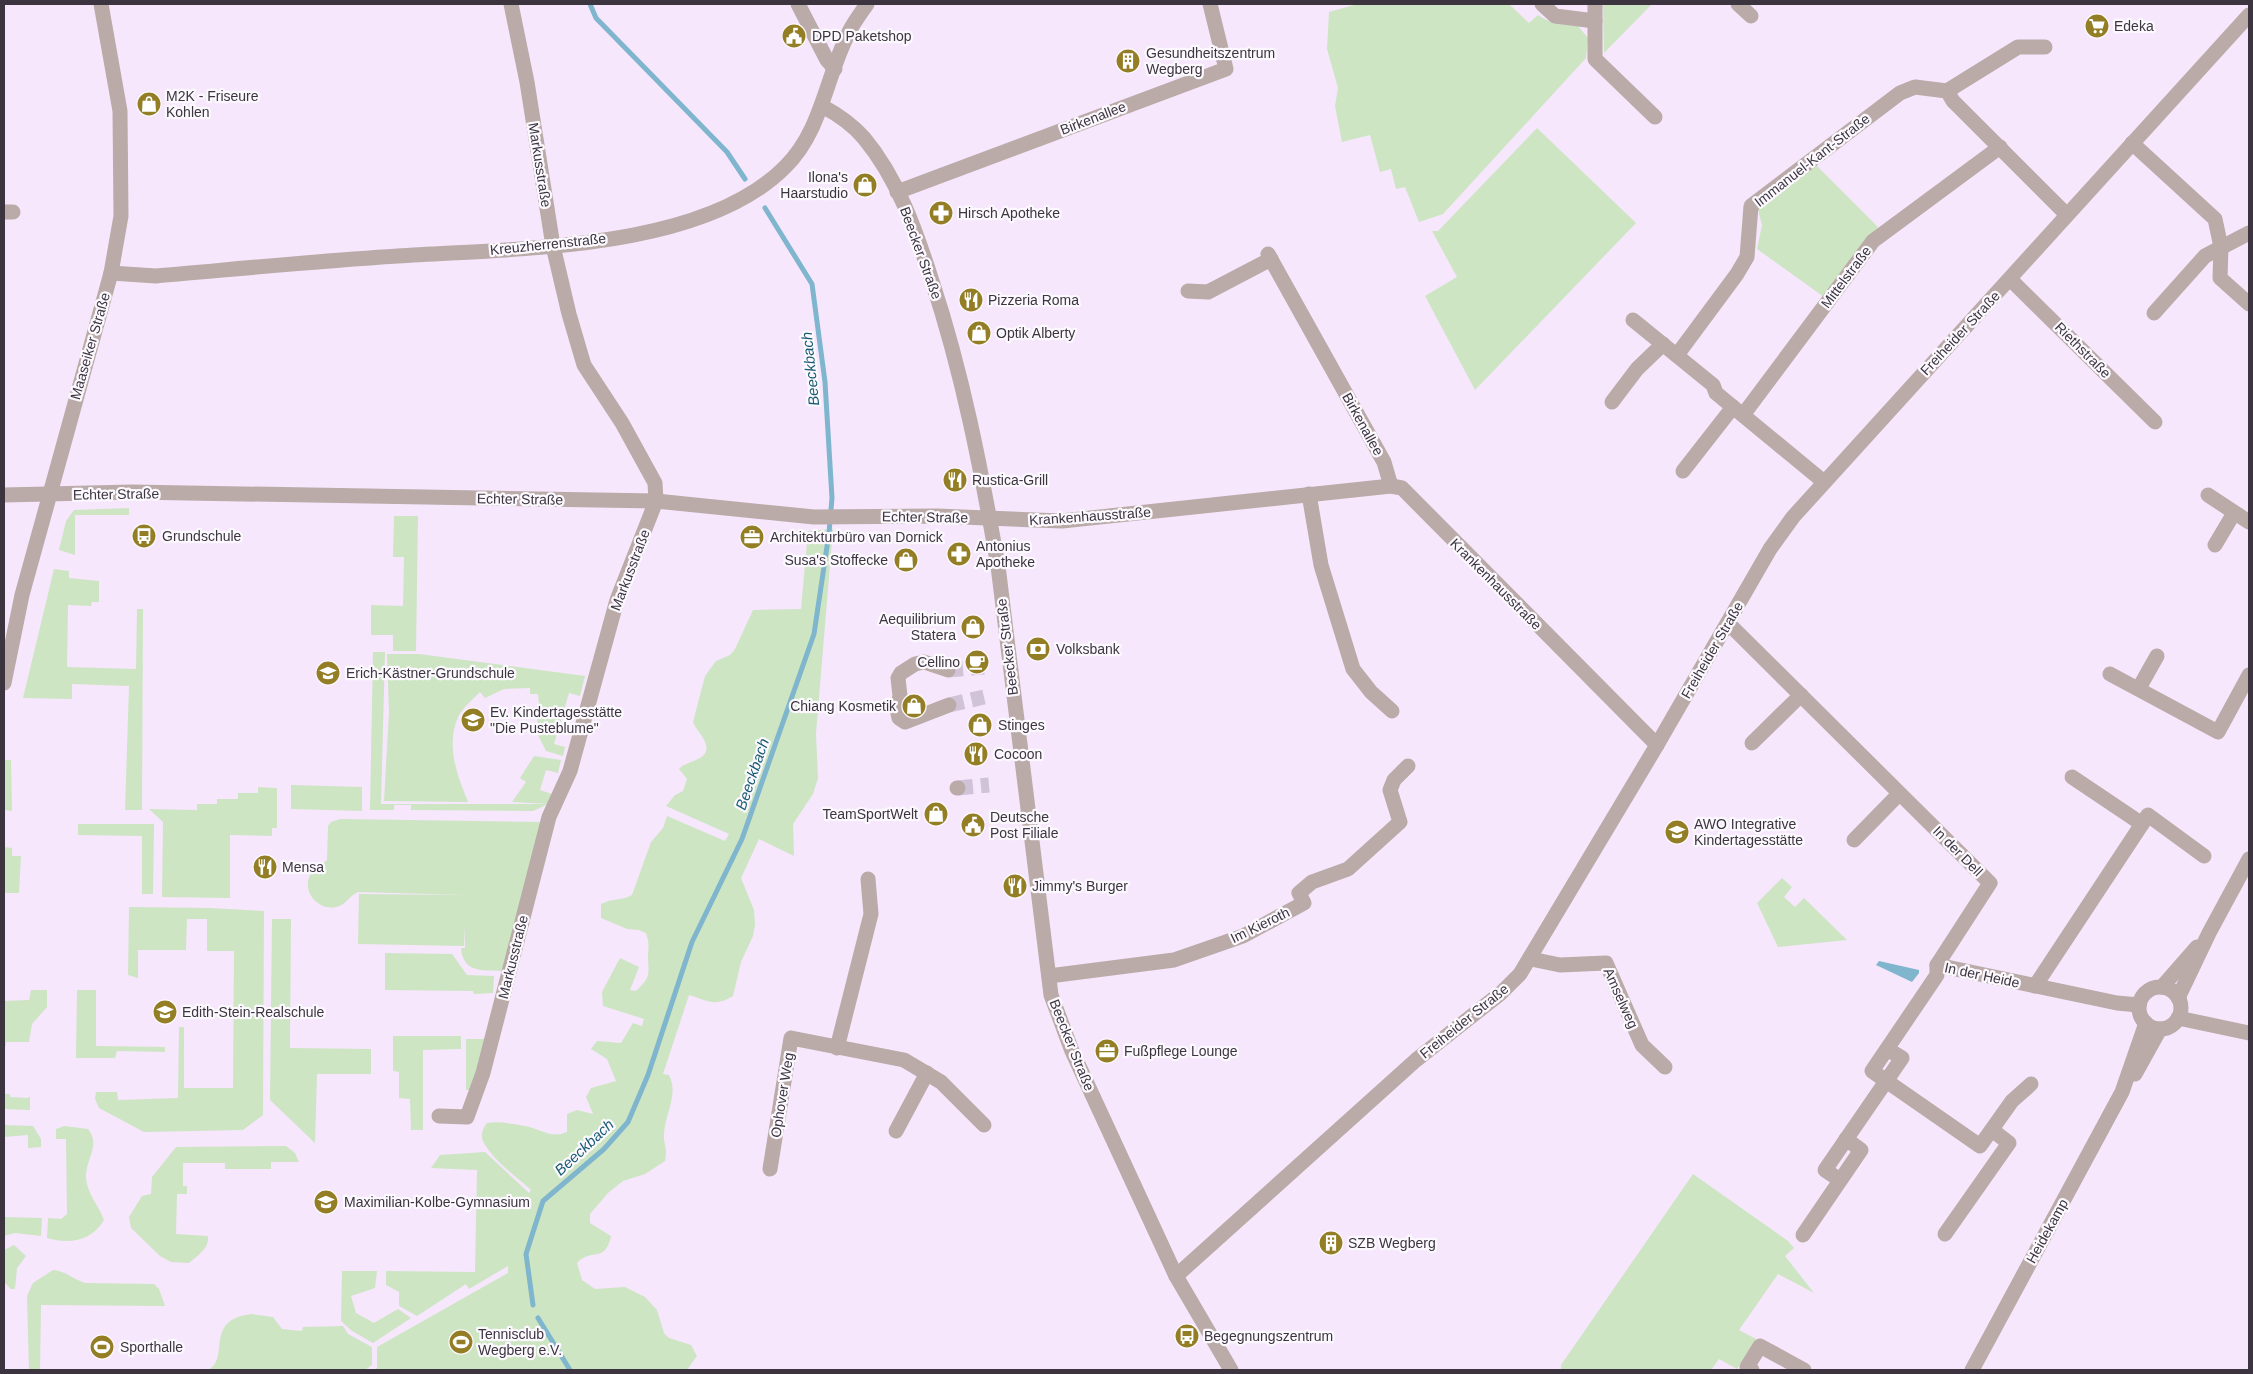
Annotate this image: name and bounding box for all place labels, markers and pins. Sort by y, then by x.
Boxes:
supermarket icon: Edeka [2084,13,2110,39]
place label: Edeka [2114,18,2154,34]
public building icon: DPD Paketshop [781,23,807,49]
place label: DPD Paketshop [812,28,912,44]
place label: Gesundheitszentrum Wegberg [1146,45,1275,77]
building icon: Gesundheitszentrum Wegberg [1115,48,1141,74]
place label: M2K - Friseure Kohlen [166,88,259,120]
shop icon: M2K - Friseure Kohlen [136,91,162,117]
place label: Ilona's Haarstudio [780,169,848,201]
shop icon: Ilona's Haarstudio [852,172,878,198]
pharmacy icon: Hirsch Apotheke [928,200,954,226]
place label: Hirsch Apotheke [958,205,1060,221]
restaurant icon: Pizzeria Roma [958,287,984,313]
place label: Pizzeria Roma [988,292,1079,308]
shop icon: Optik Alberty [966,320,992,346]
place label: Optik Alberty [996,325,1075,341]
restaurant icon: Rustica-Grill [942,467,968,493]
place label: Rustica-Grill [972,472,1048,488]
bus stop icon: Grundschule [131,523,157,549]
office icon: Architekturbüro van Dornick [739,524,765,550]
place label: Grundschule [162,528,242,544]
place label: Architekturbüro van Dornick [770,529,944,545]
place label: Antonius Apotheke [976,538,1035,570]
pharmacy icon: Antonius Apotheke [946,541,972,567]
shop icon: Susa's Stoffecke [893,547,919,573]
place label: Susa's Stoffecke [784,552,888,568]
place label: Aequilibrium Statera [879,611,956,643]
shop icon: Aequilibrium Statera [960,614,986,640]
bank icon: Volksbank [1025,636,1051,662]
place label: Volksbank [1056,641,1121,657]
cafe icon: Cellino [964,649,990,675]
place label: Cellino [917,654,960,670]
school or university icon: Erich-Kästner-Grundschule [315,660,341,686]
place label: Erich-Kästner-Grundschule [346,665,515,681]
shop icon: Chiang Kosmetik [901,693,927,719]
place label: Chiang Kosmetik [790,698,897,714]
place label: Ev. Kindertagesstätte "Die Pusteblume" [490,704,622,736]
school or university icon: Ev. Kindertagesstätte "Die Pusteblume" [460,707,486,733]
shop icon: Stinges [967,712,993,738]
place label: Stinges [998,717,1045,733]
restaurant icon: Cocoon [963,741,989,767]
place label: Cocoon [994,746,1042,762]
shop icon: TeamSportWelt [923,801,949,827]
place label: TeamSportWelt [823,806,918,822]
place label: Deutsche Post Filiale [990,809,1059,841]
public building icon: Deutsche Post Filiale [960,812,986,838]
place label: AWO Integrative Kindertagesstätte [1694,816,1803,848]
school or university icon: AWO Integrative Kindertagesstätte [1664,819,1690,845]
restaurant icon: Mensa [252,854,278,880]
place label: Mensa [282,859,324,875]
restaurant icon: Jimmy's Burger [1002,873,1028,899]
place label: Jimmy's Burger [1032,878,1128,894]
school or university icon: Edith-Stein-Realschule [152,999,178,1025]
place label: Edith-Stein-Realschule [182,1004,325,1020]
office icon: Fußpflege Lounge [1094,1038,1120,1064]
place label: Fußpflege Lounge [1124,1043,1238,1059]
school or university icon: Maximilian-Kolbe-Gymnasium [313,1189,339,1215]
place label: Maximilian-Kolbe-Gymnasium [344,1194,530,1210]
building icon: SZB Wegberg [1318,1230,1344,1256]
place label: SZB Wegberg [1348,1235,1436,1251]
bus stop icon: Begegnungszentrum [1174,1323,1200,1349]
place label: Tennisclub Wegberg e.V. [478,1326,562,1358]
place label: Begegnungszentrum [1204,1328,1333,1344]
sports icon: Tennisclub Wegberg e.V. [448,1329,474,1355]
sports icon: Sporthalle [89,1334,115,1360]
place label: Sporthalle [120,1339,183,1355]

